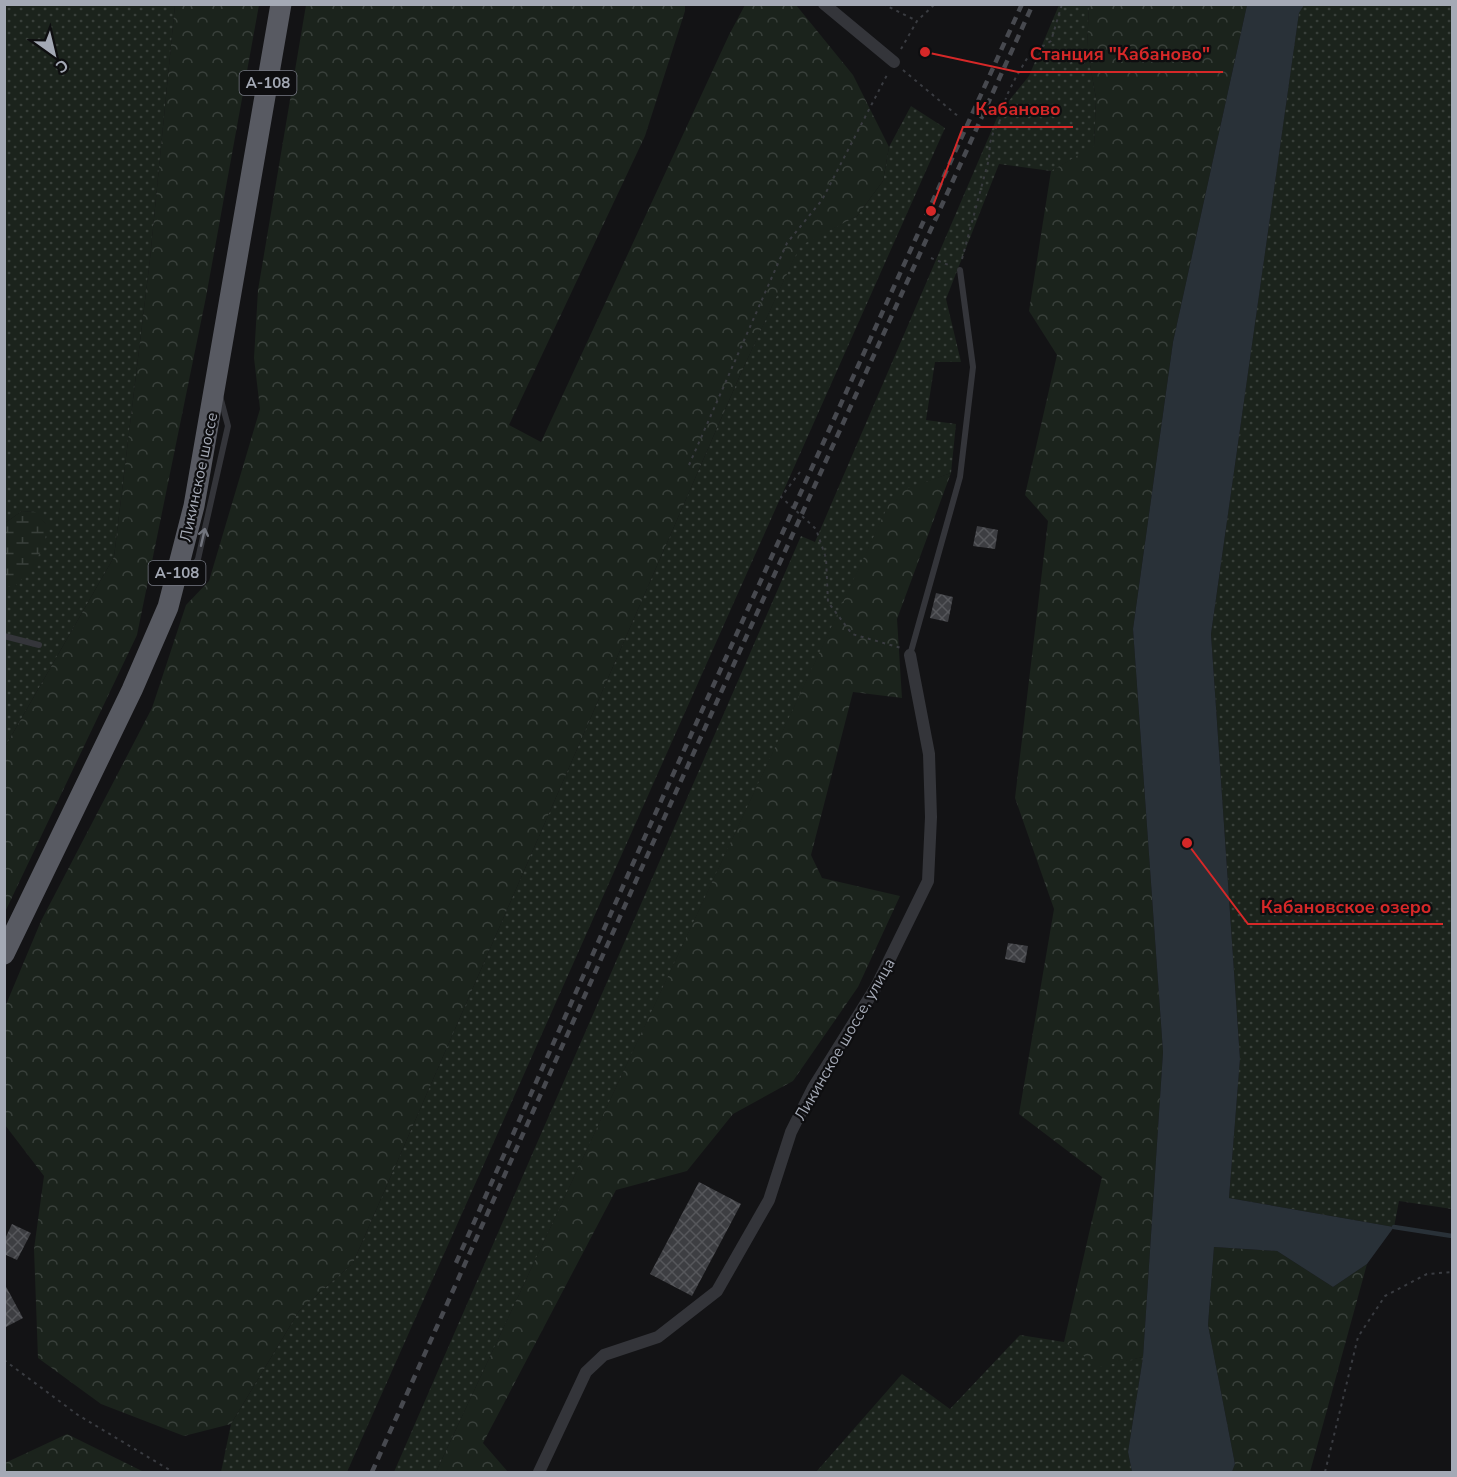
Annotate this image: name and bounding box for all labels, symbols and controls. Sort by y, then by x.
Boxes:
north arrow [24,24,84,84]
callout: Станция "Кабаново" [1018,36,1223,72]
text: Станция "Кабаново" [1030,42,1210,66]
text: С [51,53,72,78]
road number: А-108 [240,71,296,95]
callout: Кабаново [963,91,1073,127]
text: Кабаново [975,97,1061,121]
street label: Ликинское шоссе [175,410,223,544]
one-way arrow [198,528,209,547]
road number: А-108 [148,561,206,585]
callout: Кабановское озеро [1248,888,1443,924]
text: Кабановское озеро [1261,895,1431,919]
street label: Ликинское шоссе, улица [789,954,900,1125]

